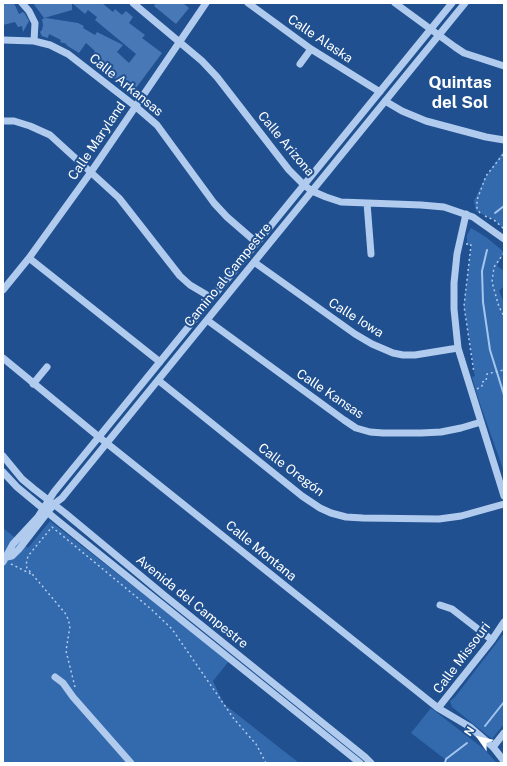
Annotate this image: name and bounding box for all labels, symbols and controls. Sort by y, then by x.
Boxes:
street label: Calle Alaska [285,12,355,66]
street label: Calle Arkansas [86,51,166,119]
district label: Quintas del Sol [428,73,492,113]
street label: Calle Maryland [65,99,129,183]
street label: Calle Arizona [254,108,318,180]
street label: Camino al Campestre [181,220,275,330]
street label: Calle Iowa [326,295,386,341]
street label: Calle Kansas [293,366,367,422]
street label: Calle Oregón [255,440,327,500]
street label: Calle Montana [222,518,300,584]
street label: Avenida del Campestre [133,552,251,652]
street label: Calle Missouri [430,619,494,697]
north arrow [459,718,499,758]
text: N [462,724,476,738]

